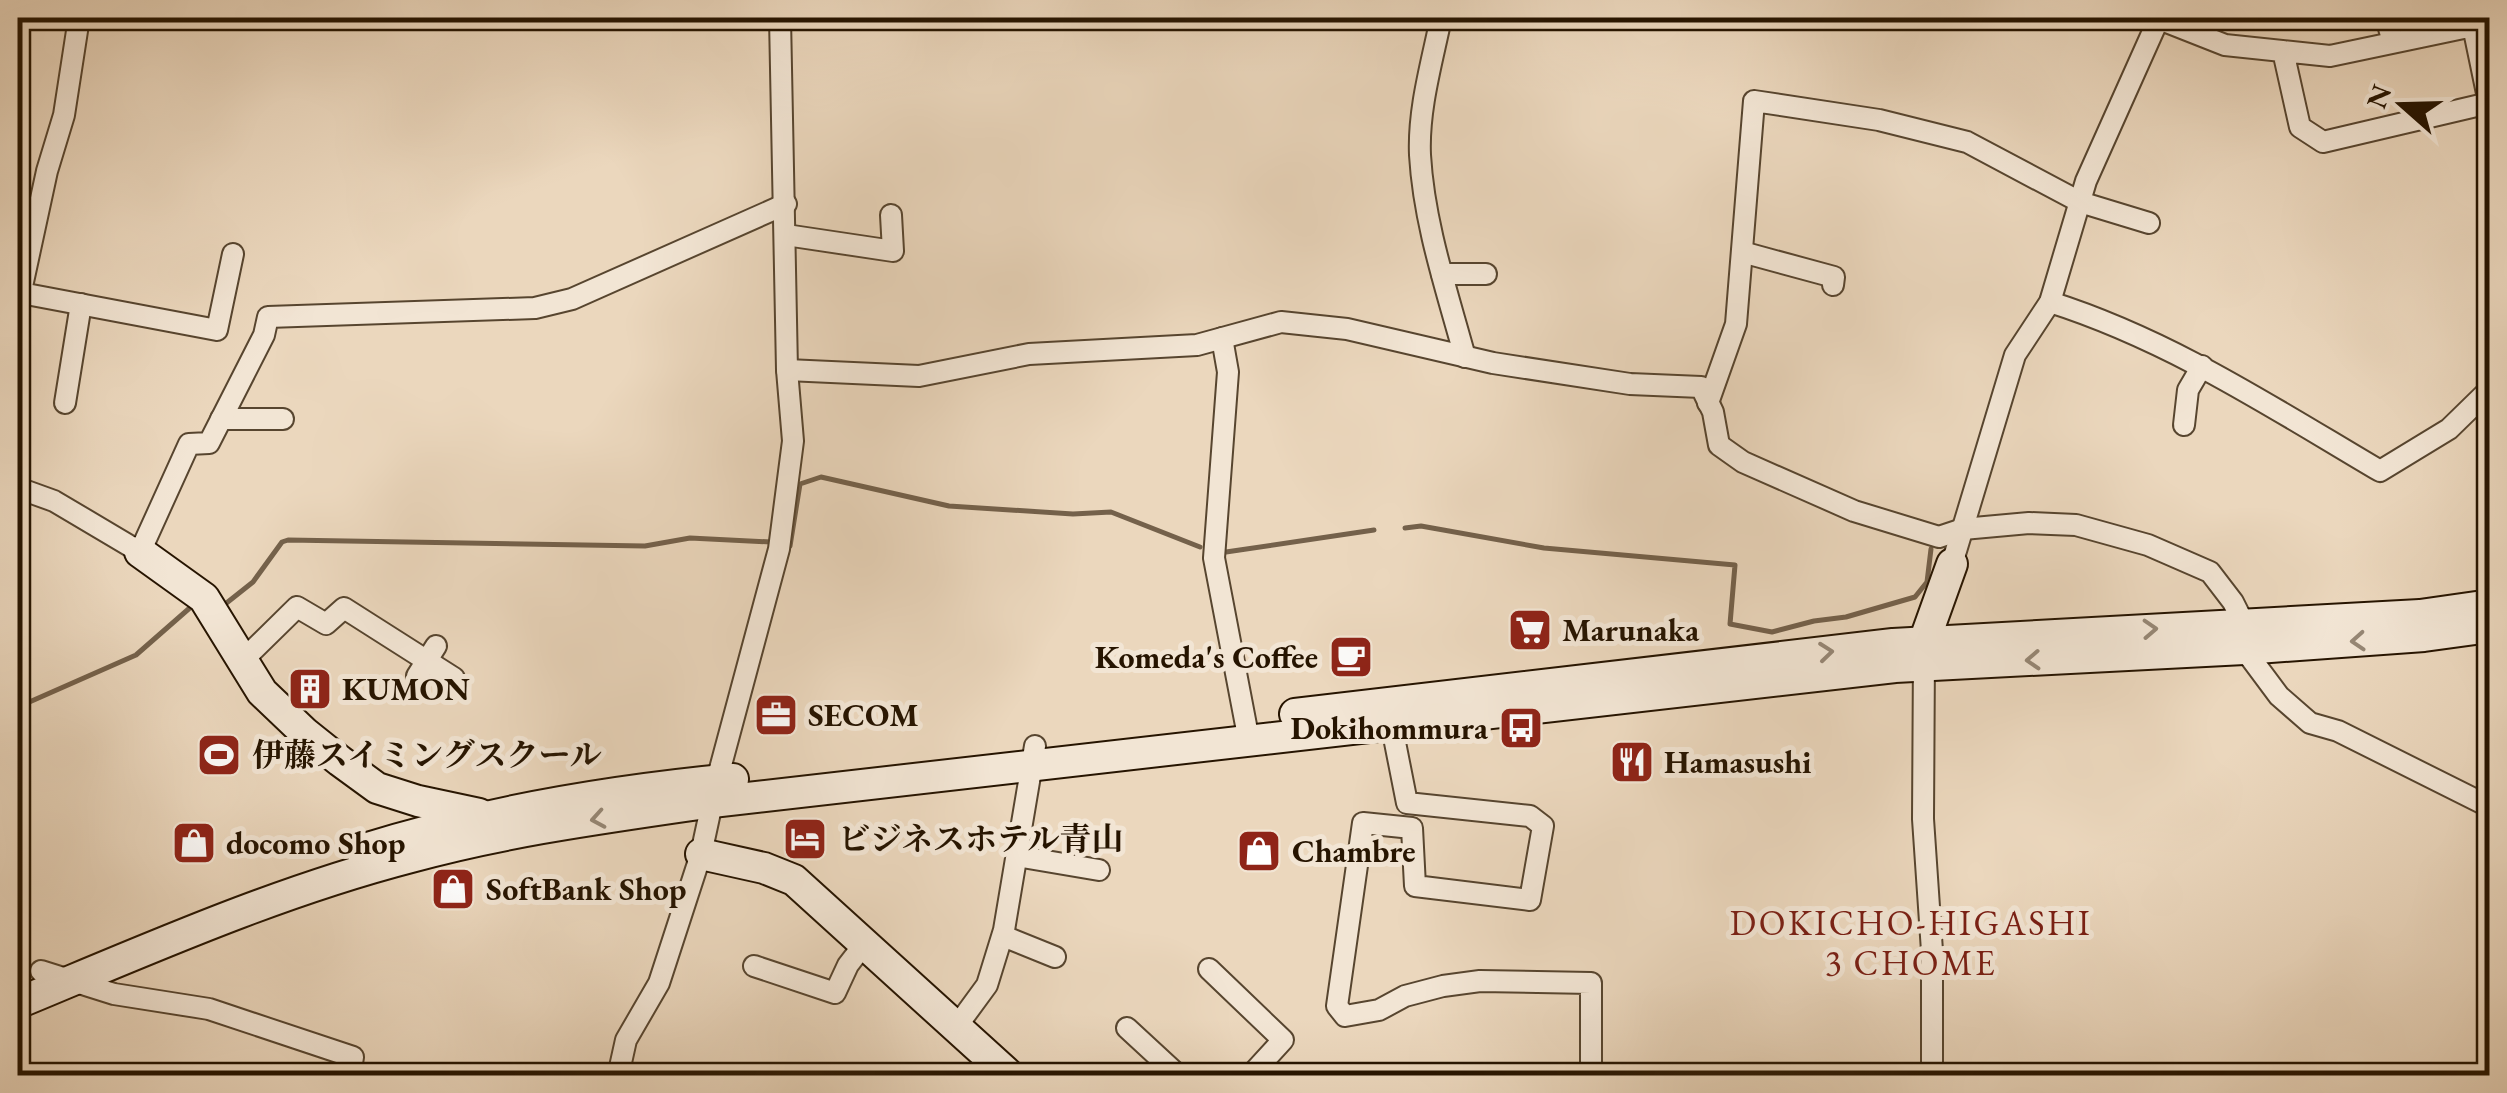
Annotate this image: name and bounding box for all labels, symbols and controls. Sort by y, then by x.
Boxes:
north arrow [2352,55,2452,155]
text: N [2358,79,2399,113]
supermarket icon: Marunaka [1507,607,1553,653]
place label: Marunaka [1562,609,1700,651]
one-way arrow [2143,619,2159,640]
one-way arrow [2349,630,2365,651]
cafe icon: Komeda's Coffee [1328,634,1374,680]
place label: Komeda's Coffee [1095,636,1318,678]
one-way arrow [1818,642,1834,663]
one-way arrow [2025,649,2041,670]
building icon: KUMON [287,666,333,712]
place label: KUMON [342,668,470,710]
office icon: SECOM [753,692,799,738]
place label: SECOM [808,694,919,736]
bus stop icon: Dokihommura [1498,705,1544,751]
place label: Dokihommura [1290,707,1489,749]
sports icon: 伊藤スイミングスクール [196,732,242,778]
place label: 伊藤スイミングスクール [252,734,602,776]
restaurant icon: Hamasushi [1609,739,1655,785]
place label: Hamasushi [1664,741,1812,783]
one-way arrow [589,808,606,829]
hotel icon: ビジネスホテル青山 [782,816,828,862]
place label: ビジネスホテル青山 [838,818,1123,860]
shop icon: docomo Shop [171,820,217,866]
place label: docomo Shop [226,822,405,864]
shop icon: Chambre [1236,828,1282,874]
place label: Chambre [1292,830,1416,872]
shop icon: SoftBank Shop [430,866,476,912]
place label: SoftBank Shop [486,868,686,910]
district label: DOKICHO-HIGASHI 3 CHOME [1730,900,2092,985]

